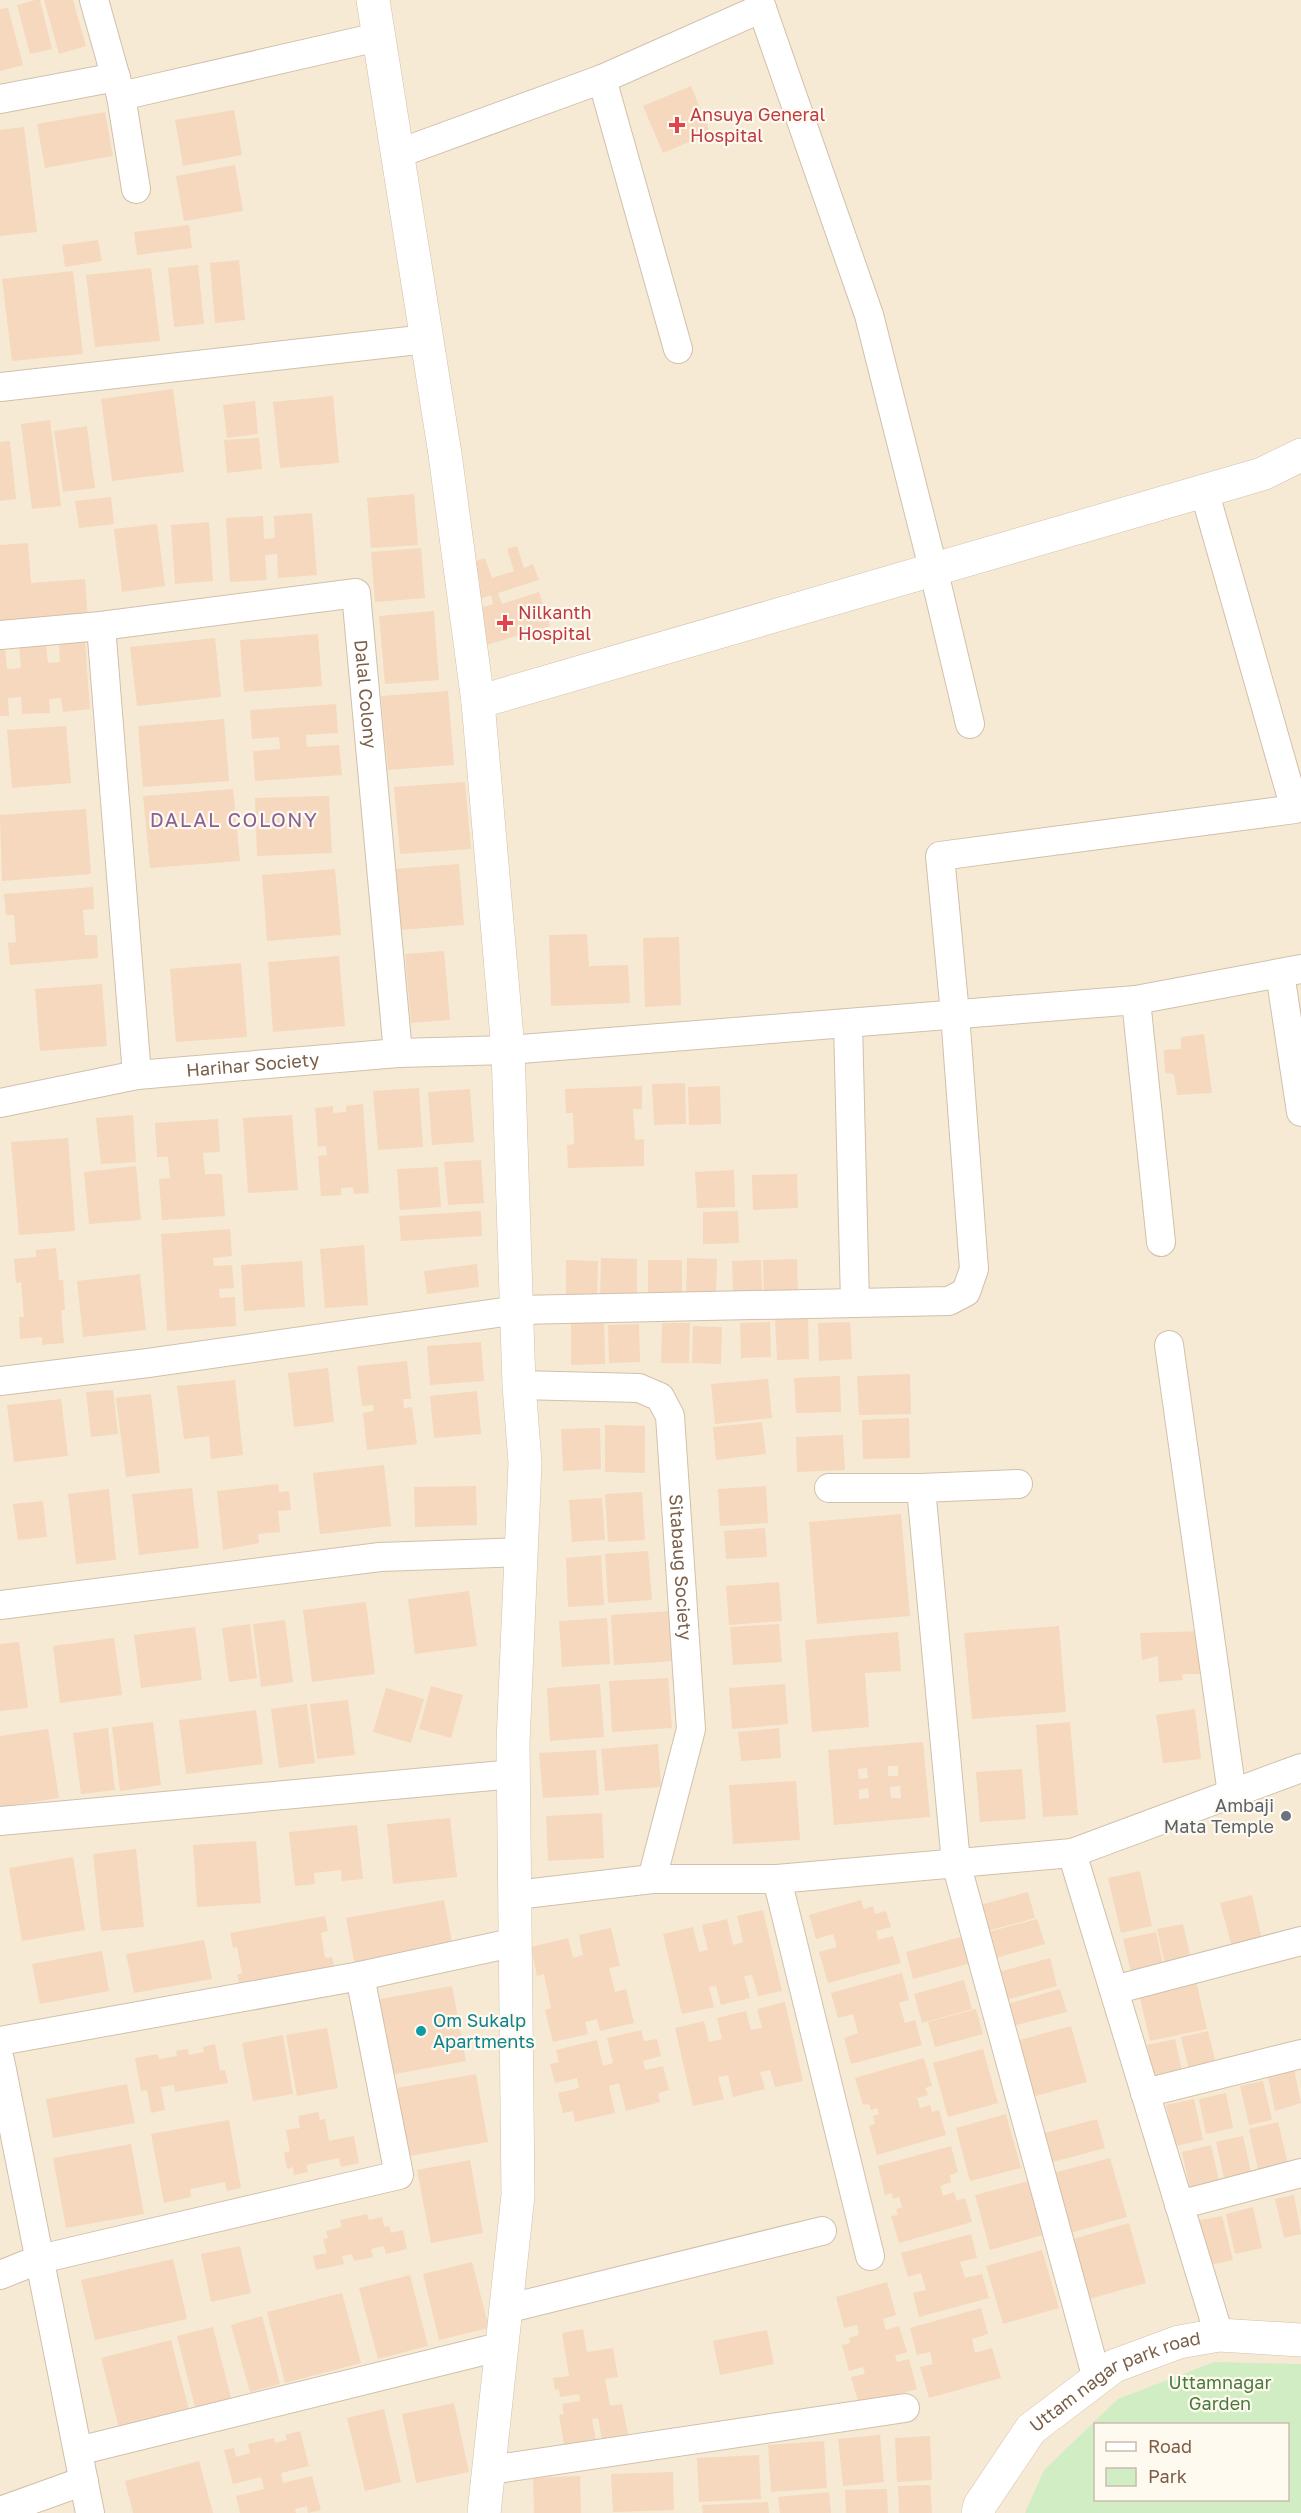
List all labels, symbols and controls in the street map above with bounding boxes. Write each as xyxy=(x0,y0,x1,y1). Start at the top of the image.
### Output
place label: Ansuya General Hospital xyxy=(690,103,825,146)
marker: Ansuya General Hospital xyxy=(668,116,686,134)
place label: Nilkanth Hospital xyxy=(518,601,592,644)
marker: Nilkanth Hospital xyxy=(496,614,514,632)
street label: Dalal Colony xyxy=(350,639,382,749)
district label: DALAL COLONY xyxy=(150,807,318,831)
street label: Harihar Society xyxy=(185,1048,320,1081)
street label: Sitabaug Society xyxy=(665,1493,697,1641)
place label: Ambaji Mata Temple xyxy=(1164,1794,1274,1837)
marker: Ambaji Mata Temple xyxy=(1279,1809,1293,1823)
place label: Om Sukalp Apartments xyxy=(433,2009,535,2052)
marker: Om Sukalp Apartments xyxy=(414,2024,428,2038)
street label: Uttam nagar park road xyxy=(1025,2326,1202,2436)
park label: Uttamnagar Garden xyxy=(1169,2371,1271,2414)
legend xyxy=(1094,2423,1289,2501)
text: Road xyxy=(1148,2435,1192,2457)
text: Park xyxy=(1148,2465,1187,2487)

